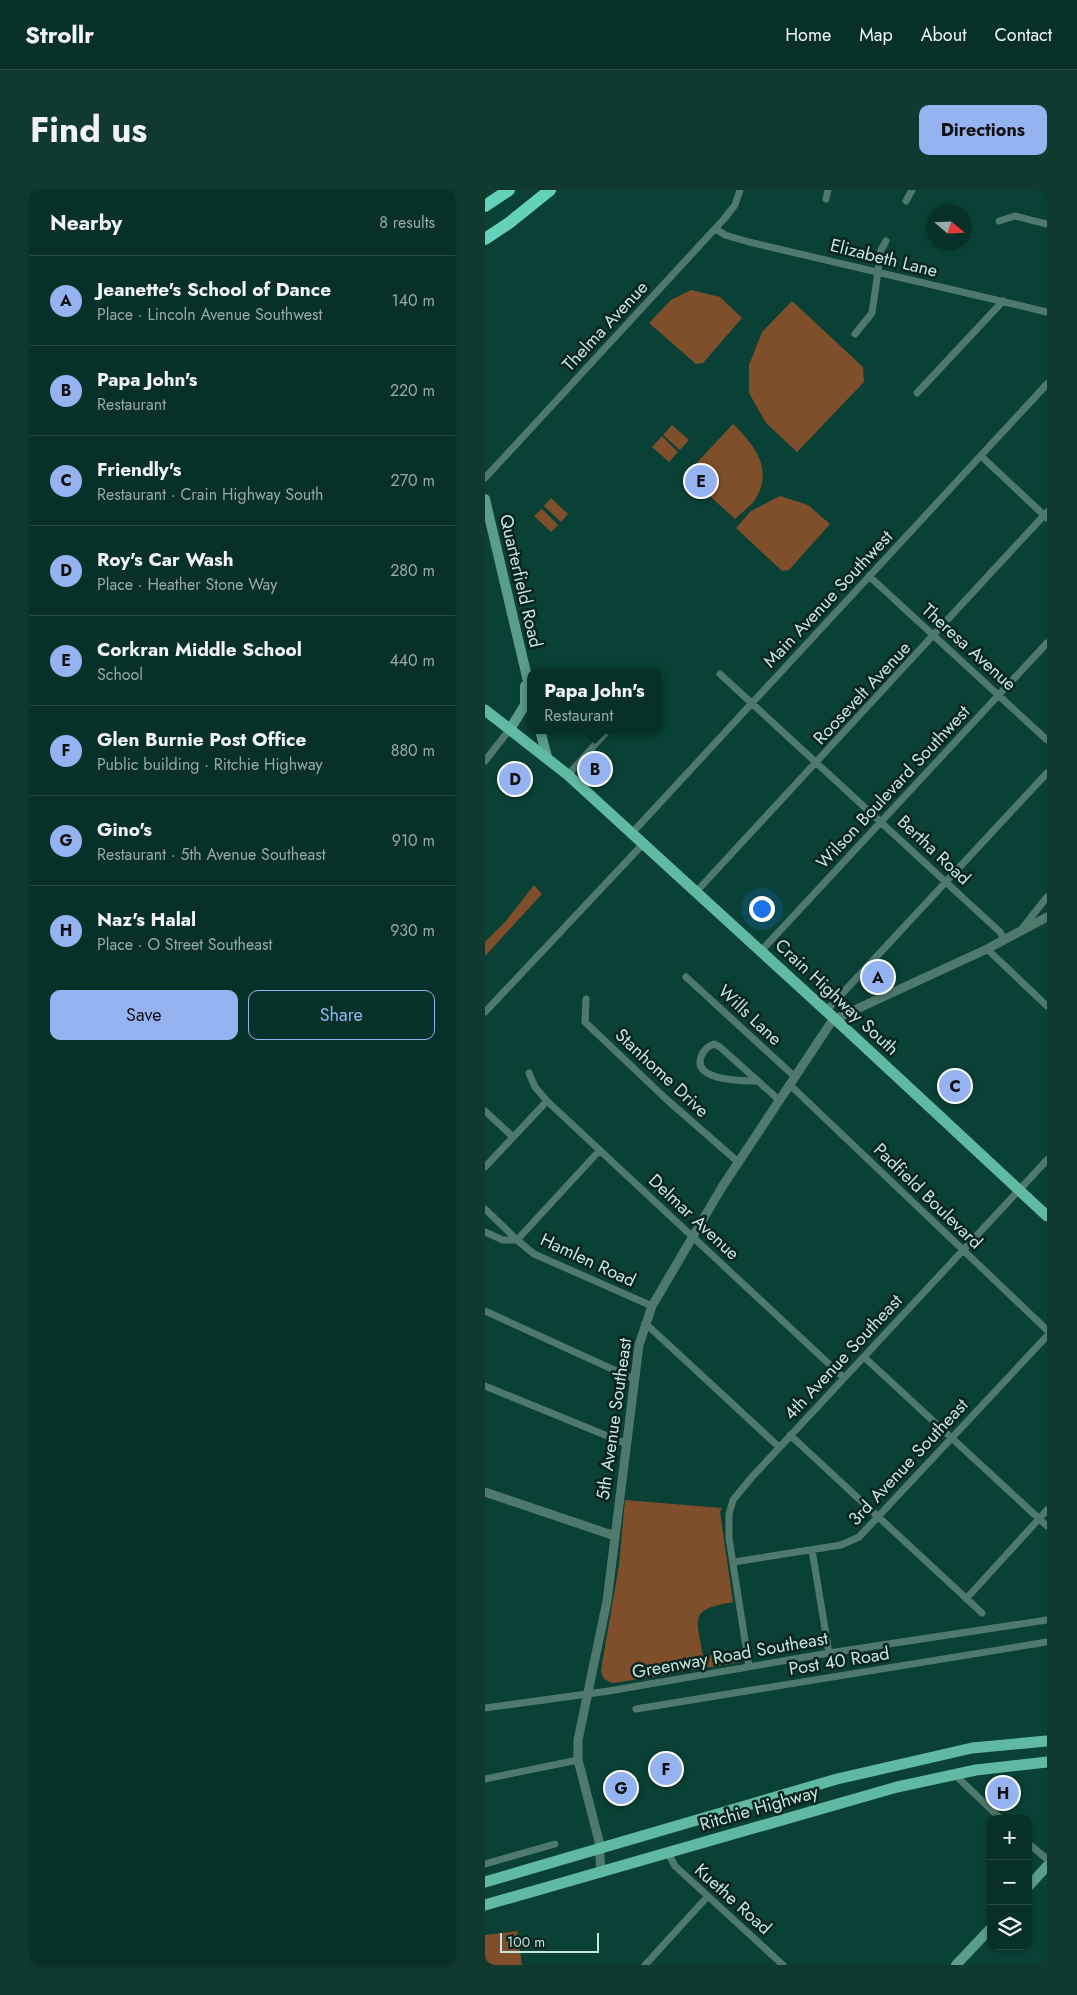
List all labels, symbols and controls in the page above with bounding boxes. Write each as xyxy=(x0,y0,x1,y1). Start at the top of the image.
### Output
text: Strollr xyxy=(25,17,94,52)
text: Home xyxy=(785,22,831,48)
text: Map xyxy=(859,22,893,48)
text: About xyxy=(921,22,966,48)
text: Contact xyxy=(994,22,1052,48)
text: Find us xyxy=(30,105,147,155)
button: Directions xyxy=(919,105,1047,155)
north arrow xyxy=(927,205,972,250)
text: Nearby xyxy=(50,208,122,238)
text: 8 results xyxy=(379,211,435,234)
street label: Elizabeth Lane xyxy=(828,232,940,284)
street label: Thelma Avenue xyxy=(556,275,654,377)
text: Jeanette's School of Dance xyxy=(97,276,331,303)
text: A xyxy=(60,289,72,312)
text: 140 m xyxy=(392,289,435,312)
text: Place · Lincoln Avenue Southwest xyxy=(97,303,322,326)
text: Papa John's xyxy=(97,366,197,393)
text: B xyxy=(61,379,71,402)
text: 220 m xyxy=(390,379,435,402)
text: Restaurant xyxy=(97,393,166,416)
text: Friendly's xyxy=(97,456,181,483)
pin: E xyxy=(685,462,717,500)
text: C xyxy=(60,469,72,492)
text: 270 m xyxy=(391,469,435,492)
text: Restaurant · Crain Highway South xyxy=(97,483,323,506)
street label: Quarterfield Road xyxy=(493,512,549,650)
street label: Main Avenue Southwest xyxy=(757,524,899,674)
text: Roy's Car Wash xyxy=(97,546,234,573)
text: D xyxy=(60,559,72,582)
text: 280 m xyxy=(390,559,435,582)
text: Place · Heather Stone Way xyxy=(97,573,277,596)
street label: Theresa Avenue xyxy=(916,597,1022,697)
text: Corkran Middle School xyxy=(97,636,302,663)
street label: Roosevelt Avenue xyxy=(807,636,917,750)
text: E xyxy=(61,649,71,672)
text: 440 m xyxy=(389,649,435,672)
text: School xyxy=(97,663,143,686)
popup xyxy=(527,669,662,734)
text: Papa John's xyxy=(544,677,645,704)
street label: Wilson Boulevard Southwest xyxy=(810,699,976,875)
text: Restaurant xyxy=(544,704,613,727)
text: Glen Burnie Post Office xyxy=(97,726,306,753)
text: F xyxy=(62,739,70,762)
text: 880 m xyxy=(391,739,435,762)
pin: B xyxy=(579,750,611,788)
text: Public building · Ritchie Highway xyxy=(97,753,323,776)
pin: D xyxy=(499,760,531,798)
street label: Bertha Road xyxy=(891,809,977,891)
text: Gino's xyxy=(97,816,152,843)
text: G xyxy=(59,829,73,852)
text: 910 m xyxy=(392,829,435,852)
text: Restaurant · 5th Avenue Southeast xyxy=(97,843,325,866)
your location xyxy=(749,896,775,922)
text: Naz's Halal xyxy=(97,906,196,933)
text: H xyxy=(60,919,72,942)
text: 930 m xyxy=(390,919,435,942)
text: Place · O Street Southeast xyxy=(97,933,272,956)
street label: Crain Highway South xyxy=(769,933,905,1061)
pin: A xyxy=(862,958,894,996)
street label: Wills Lane xyxy=(712,979,788,1051)
button: Save xyxy=(50,990,238,1040)
button: Share xyxy=(248,990,435,1040)
street label: Stanhome Drive xyxy=(609,1022,715,1124)
pin: C xyxy=(939,1067,971,1105)
street label: Padfield Boulevard xyxy=(868,1137,988,1255)
street label: Delmar Avenue xyxy=(643,1168,745,1266)
street label: Hamlen Road xyxy=(536,1227,640,1293)
street label: 4th Avenue Southeast xyxy=(778,1288,909,1426)
street label: 5th Avenue Southeast xyxy=(590,1336,638,1502)
street label: 3rd Avenue Southeast xyxy=(842,1392,974,1531)
street label: Greenway Road Southeast xyxy=(630,1625,831,1685)
street label: Post 40 Road xyxy=(787,1640,891,1682)
pin: F xyxy=(650,1750,682,1788)
pin: G xyxy=(605,1769,637,1807)
pin: H xyxy=(987,1774,1019,1812)
street label: Ritchie Highway xyxy=(697,1779,821,1837)
map controls xyxy=(987,1815,1032,1950)
button: + xyxy=(987,1815,1032,1860)
street label: Kuethe Road xyxy=(689,1857,777,1941)
button: − xyxy=(987,1860,1032,1905)
button: layers xyxy=(987,1905,1032,1950)
scale bar xyxy=(500,1930,599,1953)
text: 100 m xyxy=(507,1932,545,1952)

